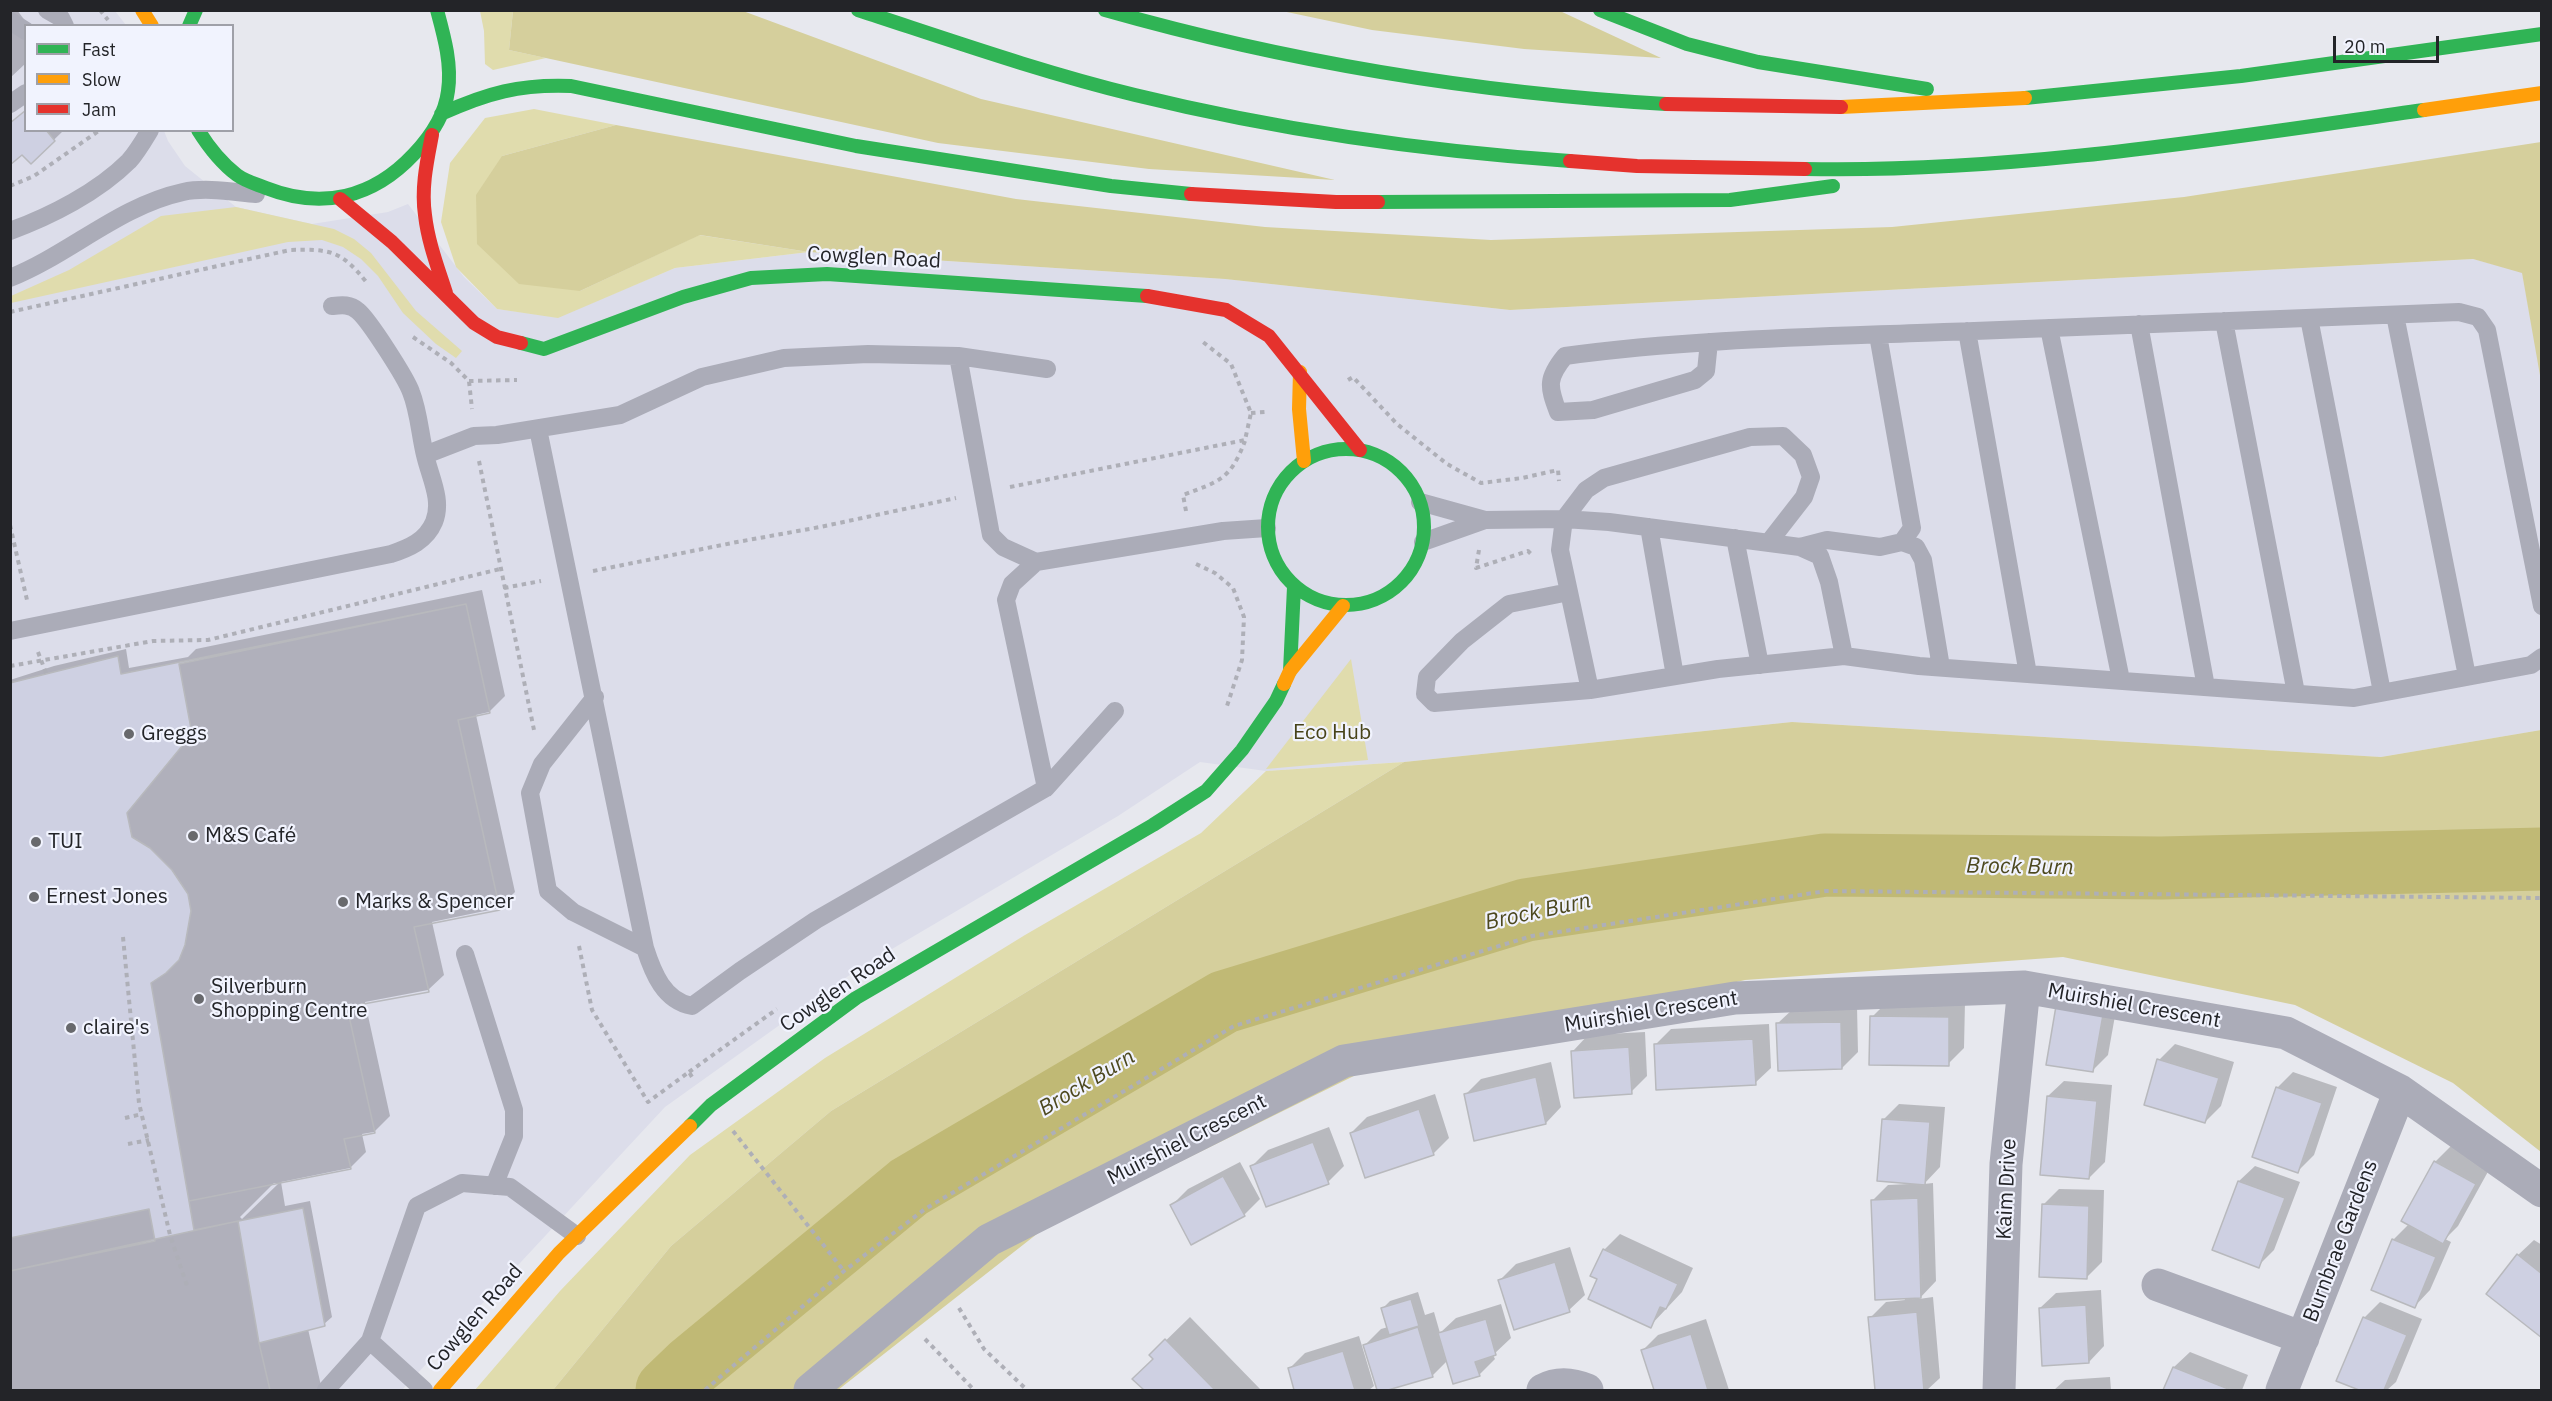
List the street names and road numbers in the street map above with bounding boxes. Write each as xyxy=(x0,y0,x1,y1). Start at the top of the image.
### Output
street label: Cowglen Road xyxy=(806,242,942,274)
street label: Cowglen Road xyxy=(775,942,901,1038)
street label: Muirshiel Crescent xyxy=(2046,978,2222,1034)
street label: Muirshiel Crescent xyxy=(1563,986,1739,1038)
street label: Muirshiel Crescent xyxy=(1103,1089,1271,1191)
street label: Kaim Drive xyxy=(1992,1138,2022,1240)
street label: Burnbrae Gardens xyxy=(2298,1156,2384,1326)
street label: Cowglen Road xyxy=(422,1259,528,1377)

